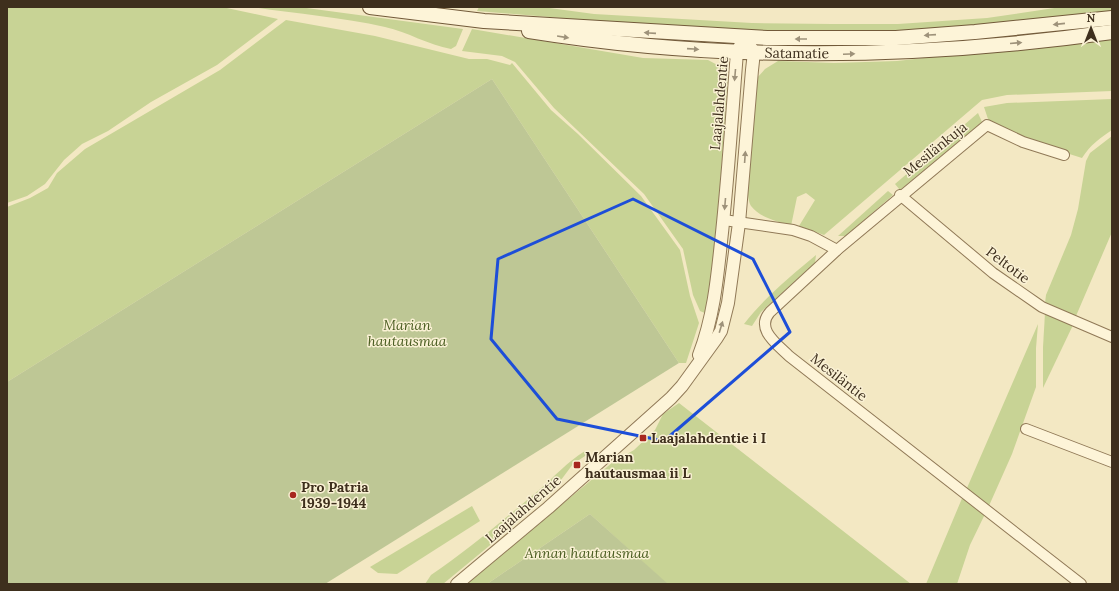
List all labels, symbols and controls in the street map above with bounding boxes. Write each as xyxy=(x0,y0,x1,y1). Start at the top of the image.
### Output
north arrow xyxy=(1071,8,1111,48)
text: N xyxy=(1087,11,1096,25)
one-way arrow xyxy=(1053,21,1065,27)
one-way arrow xyxy=(644,29,656,36)
one-way arrow xyxy=(924,32,936,39)
one-way arrow xyxy=(557,34,569,40)
one-way arrow xyxy=(795,35,807,42)
one-way arrow xyxy=(1010,39,1022,46)
street label: Satamatie xyxy=(764,44,829,62)
one-way arrow xyxy=(687,46,699,53)
one-way arrow xyxy=(843,51,856,57)
street label: Laajalahdentie xyxy=(706,55,732,151)
one-way arrow xyxy=(732,69,739,81)
street label: Mesilänkuja xyxy=(899,118,971,180)
one-way arrow xyxy=(741,151,748,163)
one-way arrow xyxy=(722,198,728,210)
street label: Peltotie xyxy=(982,243,1034,288)
park label: Marian hautausmaa xyxy=(368,316,447,350)
one-way arrow xyxy=(718,320,724,332)
street label: Mesiläntie xyxy=(807,349,871,405)
place label: Laajalahdentie i I xyxy=(651,429,766,447)
marker: Laajalahdentie i I xyxy=(638,433,648,443)
place label: Marian hautausmaa ii L xyxy=(585,448,691,482)
marker: Marian hautausmaa ii L xyxy=(572,460,582,470)
street label: Laajalahdentie xyxy=(481,471,565,547)
place label: Pro Patria 1939-1944 xyxy=(301,478,369,512)
marker: Pro Patria 1939-1944 xyxy=(288,490,298,500)
park label: Annan hautausmaa xyxy=(524,544,650,562)

